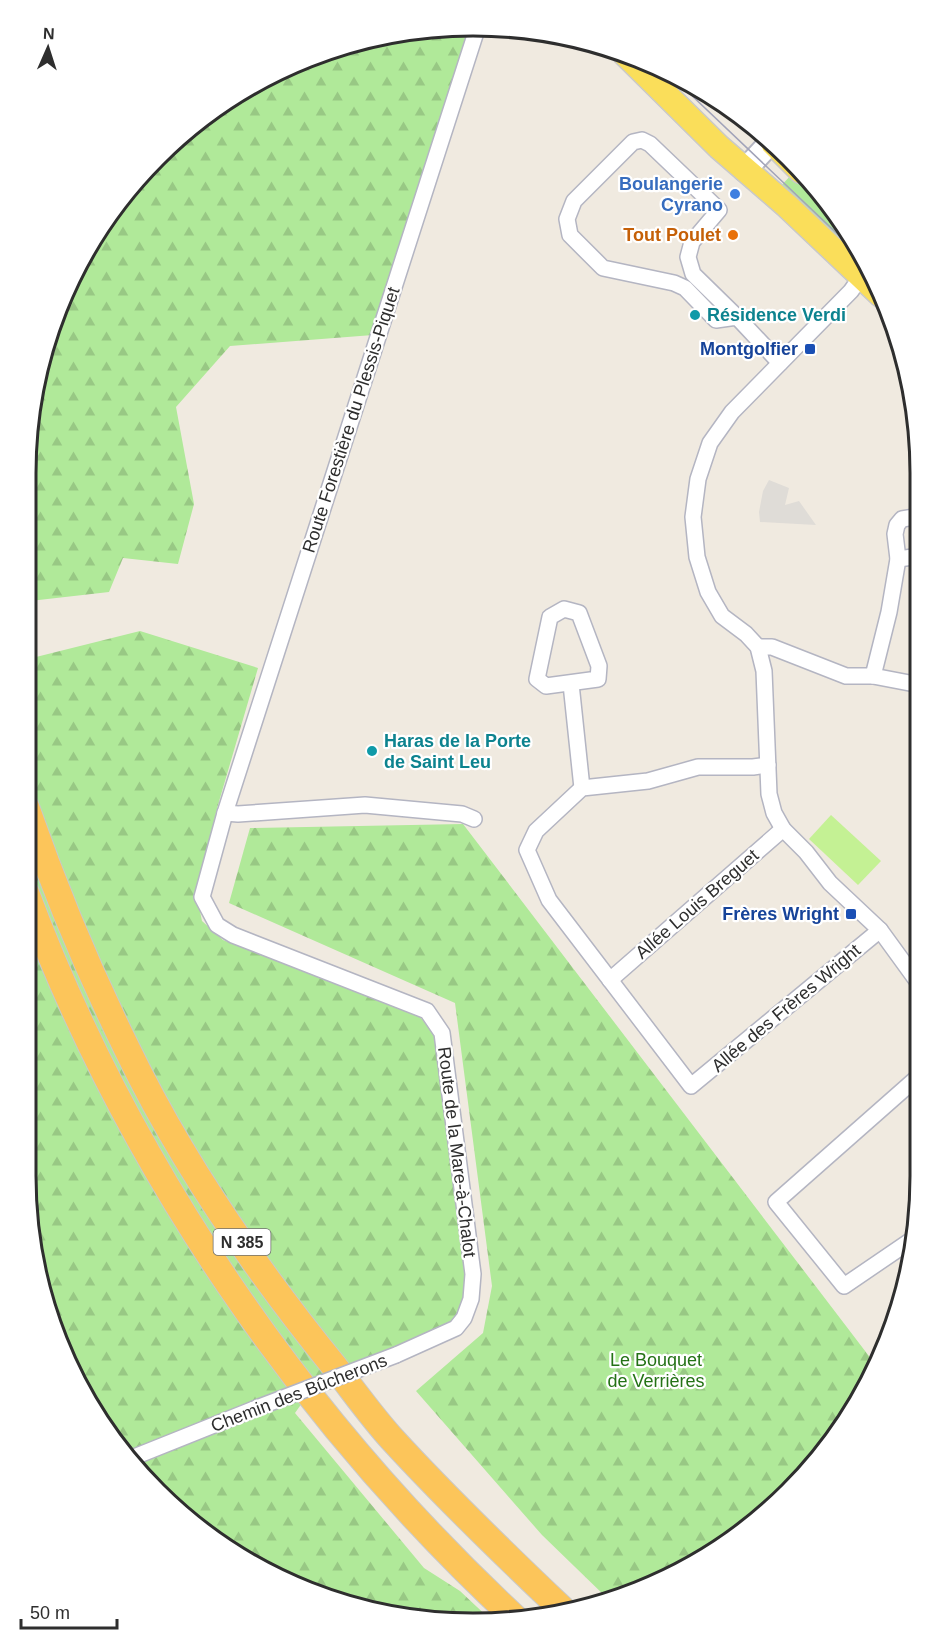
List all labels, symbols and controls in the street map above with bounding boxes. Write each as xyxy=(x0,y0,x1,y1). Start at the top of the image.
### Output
north arrow xyxy=(18,18,78,78)
text: N xyxy=(43,25,55,42)
place label: Boulangerie Cyrano xyxy=(619,174,723,215)
marker: Boulangerie Cyrano xyxy=(728,187,742,201)
place label: Tout Poulet xyxy=(623,225,721,245)
marker: Tout Poulet xyxy=(726,228,740,242)
street label: Route Forestière du Plessis-Piquet xyxy=(299,285,403,555)
place label: Résidence Verdi xyxy=(707,305,846,325)
marker: Résidence Verdi xyxy=(688,308,702,322)
place label: Montgolfier xyxy=(700,339,798,359)
marker: Montgolfier xyxy=(803,342,817,356)
place label: Haras de la Porte de Saint Leu xyxy=(384,731,531,772)
marker: Haras de la Porte de Saint Leu xyxy=(365,744,379,758)
street label: Allée Louis Breguet xyxy=(632,845,762,963)
place label: Frères Wright xyxy=(722,904,839,924)
marker: Frères Wright xyxy=(844,907,858,921)
street label: Allée des Frères Wright xyxy=(708,940,864,1076)
street label: Route de la Mare-à-Chalot xyxy=(434,1046,480,1258)
road number: N 385 xyxy=(214,1229,270,1255)
street label: Chemin des Bûcherons xyxy=(208,1350,390,1436)
park label: Le Bouquet de Verrières xyxy=(607,1350,705,1391)
scale bar xyxy=(21,1592,117,1630)
text: 50 m xyxy=(30,1603,70,1623)

